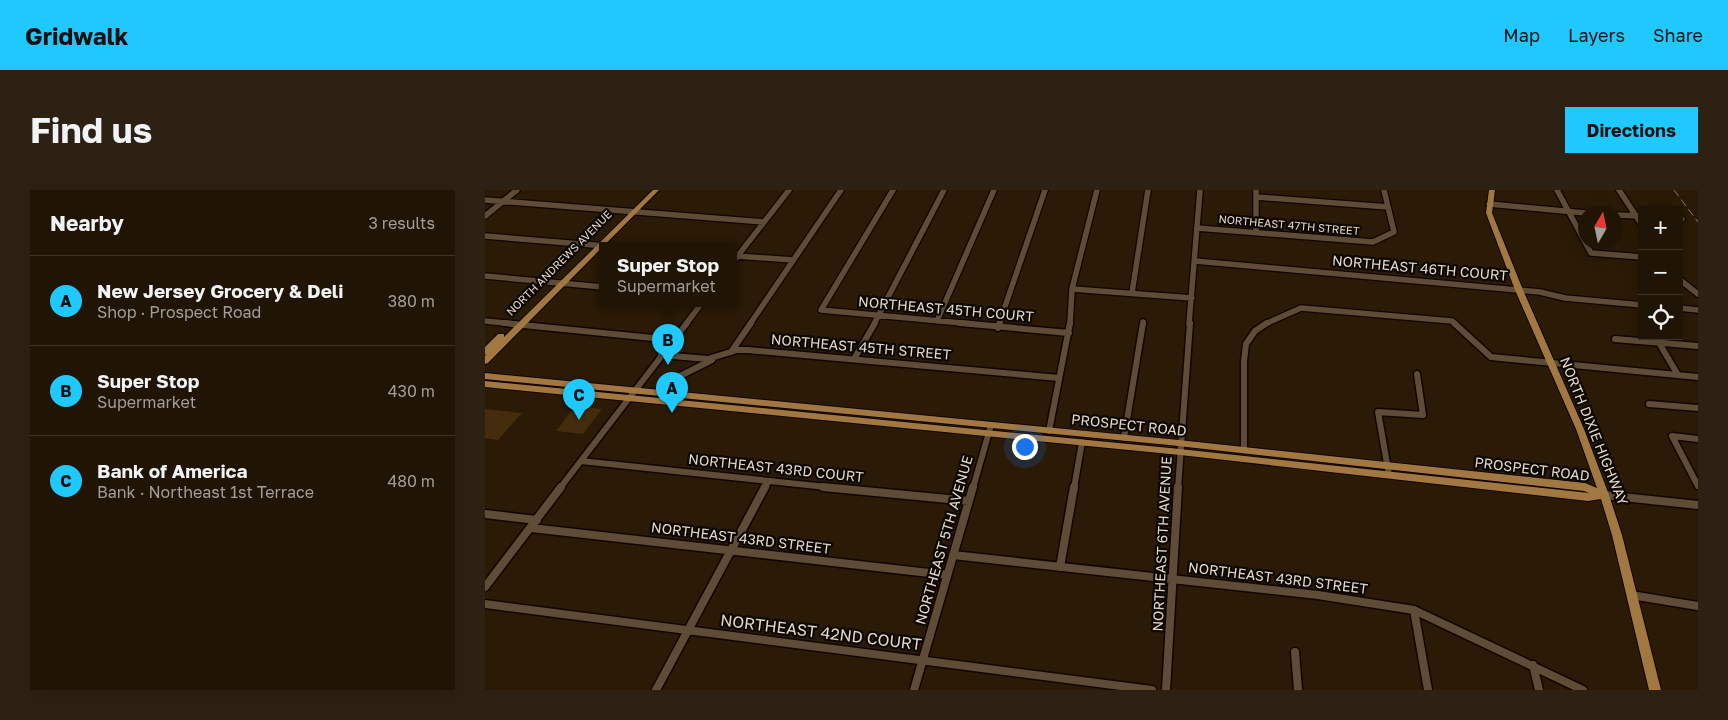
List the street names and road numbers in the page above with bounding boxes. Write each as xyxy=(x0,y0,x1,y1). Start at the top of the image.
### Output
street label: NORTH ANDREWS AVENUE xyxy=(503,207,614,318)
street label: NORTHEAST 47TH STREET xyxy=(1218,212,1360,237)
street label: NORTHEAST 46TH COURT xyxy=(1331,251,1509,284)
street label: NORTHEAST 45TH COURT xyxy=(858,292,1035,325)
street label: NORTHEAST 45TH STREET xyxy=(770,330,952,363)
street label: NORTH DIXIE HIGHWAY xyxy=(1557,354,1632,507)
street label: PROSPECT ROAD xyxy=(1071,410,1188,439)
street label: NORTHEAST 43RD COURT xyxy=(688,450,865,485)
street label: NORTHEAST 5TH AVENUE xyxy=(911,453,976,626)
street label: PROSPECT ROAD xyxy=(1474,453,1591,484)
street label: NORTHEAST 6TH AVENUE xyxy=(1148,456,1175,632)
street label: NORTHEAST 43RD STREET xyxy=(650,518,832,557)
street label: NORTHEAST 43RD STREET xyxy=(1187,558,1369,597)
street label: NORTHEAST 42ND COURT xyxy=(719,610,923,654)

